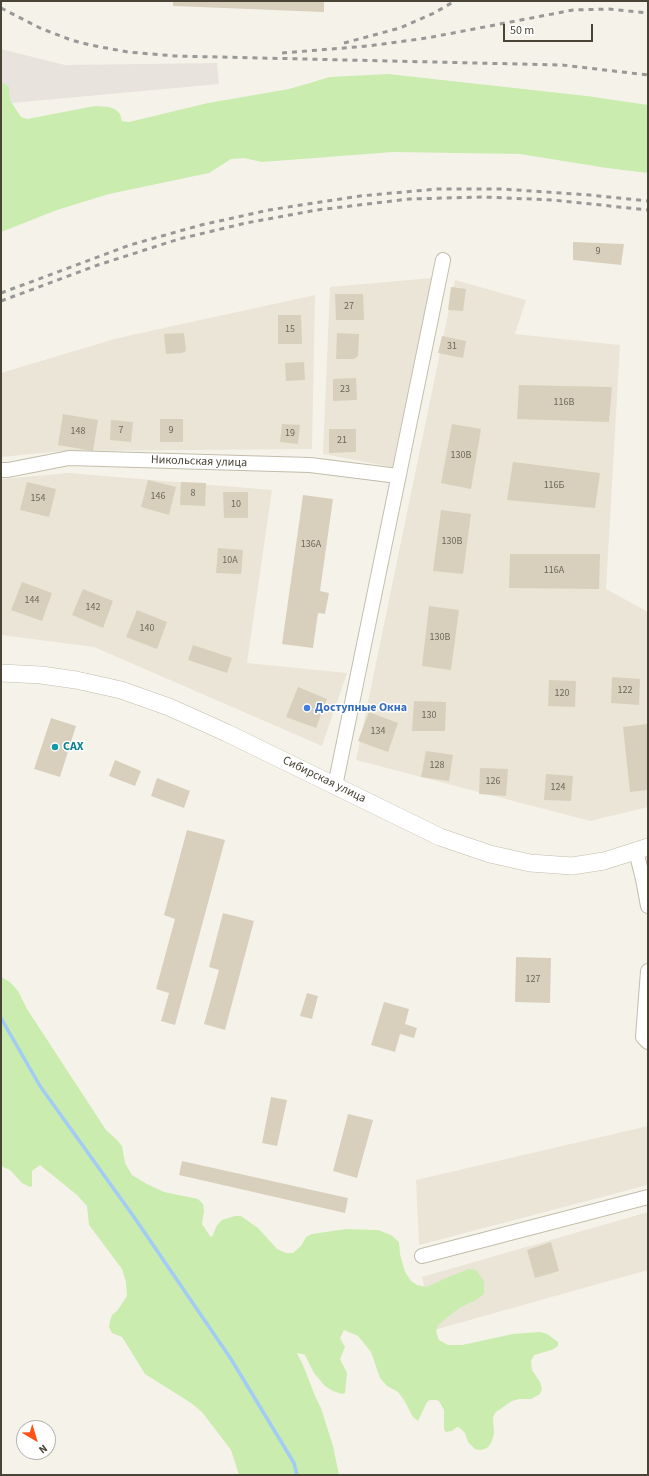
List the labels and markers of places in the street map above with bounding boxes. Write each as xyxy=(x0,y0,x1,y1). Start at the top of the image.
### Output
place label: Доступные Окна xyxy=(315,701,407,715)
marker: Доступные Окна xyxy=(302,703,312,713)
place label: САХ xyxy=(63,740,84,754)
marker: САХ xyxy=(50,742,60,752)

